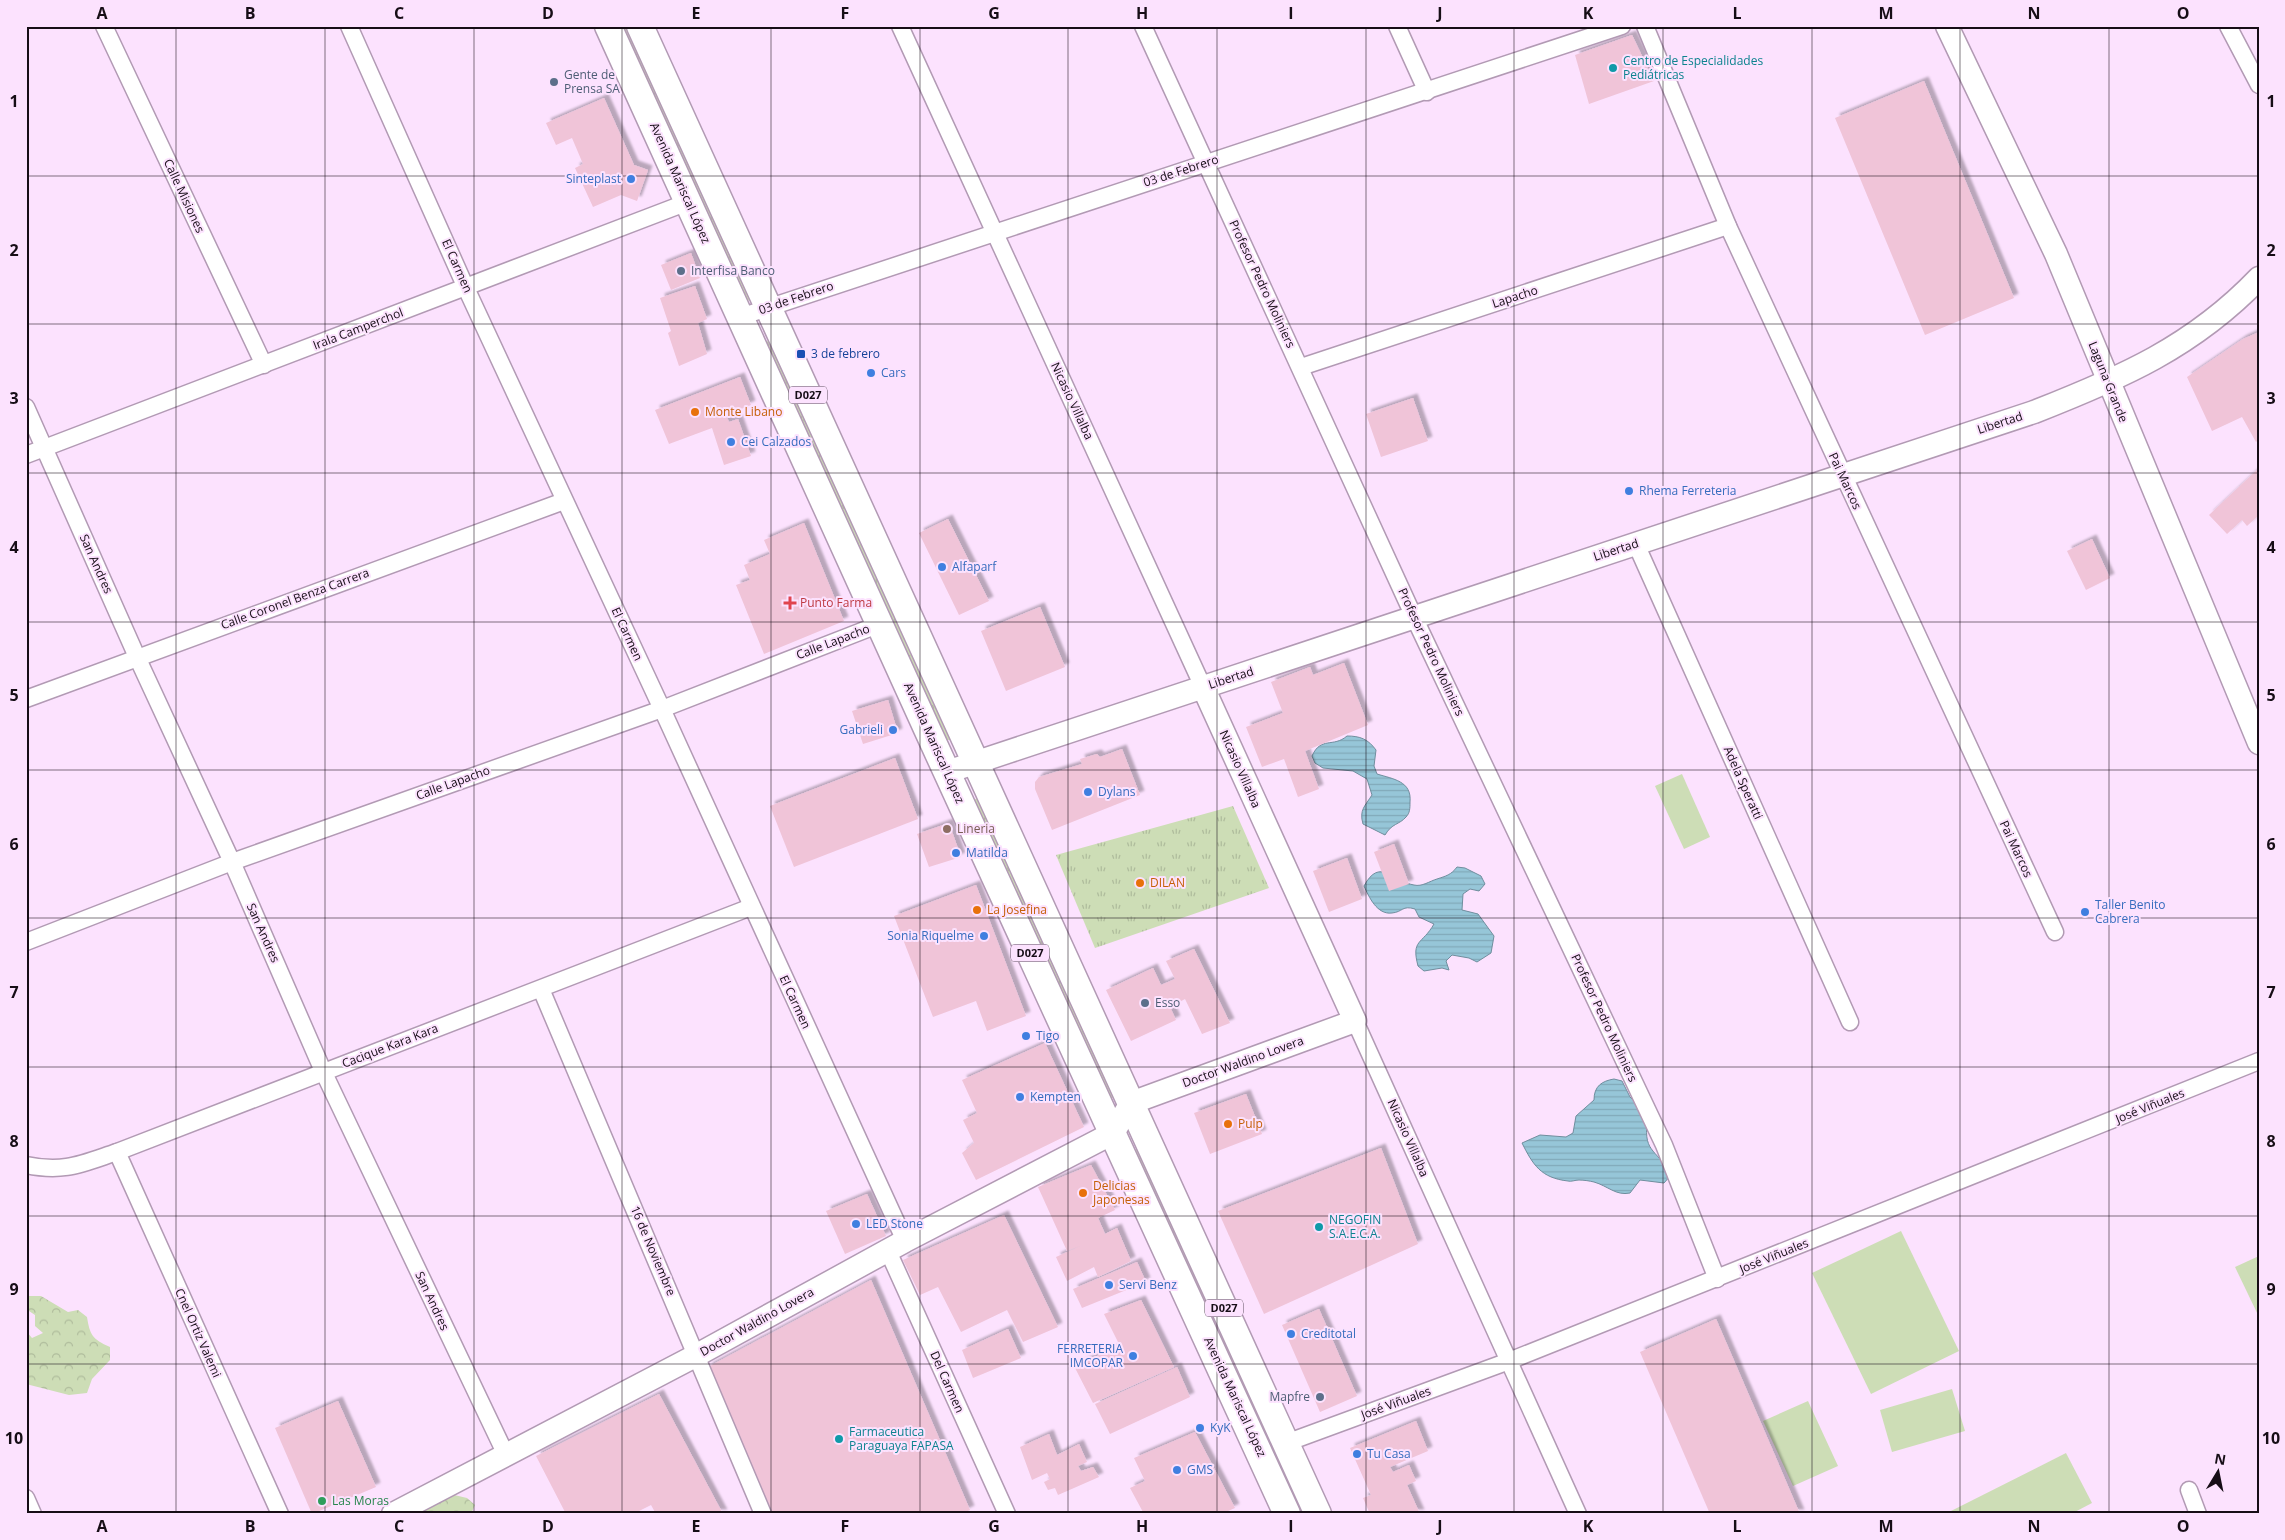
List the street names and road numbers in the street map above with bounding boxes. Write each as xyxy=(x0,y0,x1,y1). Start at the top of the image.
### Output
street label: Avenida Mariscal López xyxy=(646,120,715,246)
street label: 03 de Febrero xyxy=(1141,150,1221,191)
street label: Calle Misiones xyxy=(160,156,209,236)
street label: Profesor Pedro Moliniers xyxy=(1225,217,1300,351)
street label: El Carmen xyxy=(438,236,477,295)
street label: 03 de Febrero xyxy=(756,277,836,318)
street label: Lapacho xyxy=(1490,281,1540,312)
street label: Irala Camperchol xyxy=(310,303,405,354)
street label: Laguna Grande xyxy=(2085,339,2132,425)
street label: Nicasio Villalba xyxy=(1047,359,1098,442)
road number: D027 xyxy=(789,386,827,404)
street label: Libertad xyxy=(1975,407,2025,438)
street label: Pai Marcos xyxy=(1825,450,1866,512)
street label: San Andres xyxy=(76,531,117,596)
street label: Libertad xyxy=(1591,534,1641,565)
street label: Calle Coronel Benza Carrera xyxy=(218,564,371,633)
street label: Profesor Pedro Moliniers xyxy=(1394,585,1469,719)
street label: El Carmen xyxy=(608,604,647,663)
street label: Calle Lapacho xyxy=(794,620,872,663)
street label: Libertad xyxy=(1206,662,1256,693)
street label: Avenida Mariscal López xyxy=(900,680,969,806)
street label: Nicasio Villalba xyxy=(1216,727,1265,810)
street label: Adela Speratti xyxy=(1720,744,1767,822)
street label: Calle Lapacho xyxy=(414,761,492,804)
street label: Pai Marcos xyxy=(1996,818,2037,880)
street label: San Andres xyxy=(243,900,284,965)
road number: D027 xyxy=(1011,944,1049,961)
street label: Profesor Pedro Moliniers xyxy=(1567,951,1642,1085)
street label: El Carmen xyxy=(776,972,815,1031)
street label: Cacique Kara Kara xyxy=(339,1019,440,1072)
street label: Doctor Waldino Lovera xyxy=(1180,1032,1306,1091)
street label: José Viñuales xyxy=(2112,1084,2187,1127)
street label: Nicasio Villalba xyxy=(1384,1096,1433,1179)
street label: 16 de Noviembre xyxy=(627,1203,680,1299)
street label: José Viñuales xyxy=(1736,1234,1811,1277)
street label: San Andres xyxy=(411,1268,454,1333)
street label: Doctor Waldino Lovera xyxy=(697,1283,817,1360)
street label: Cnel Ortiz Valemi xyxy=(171,1286,226,1380)
road number: D027 xyxy=(1205,1300,1243,1316)
street label: Avenida Mariscal López xyxy=(1200,1334,1271,1460)
street label: Del Carmen xyxy=(926,1348,969,1415)
street label: José Viñuales xyxy=(1358,1382,1433,1423)

